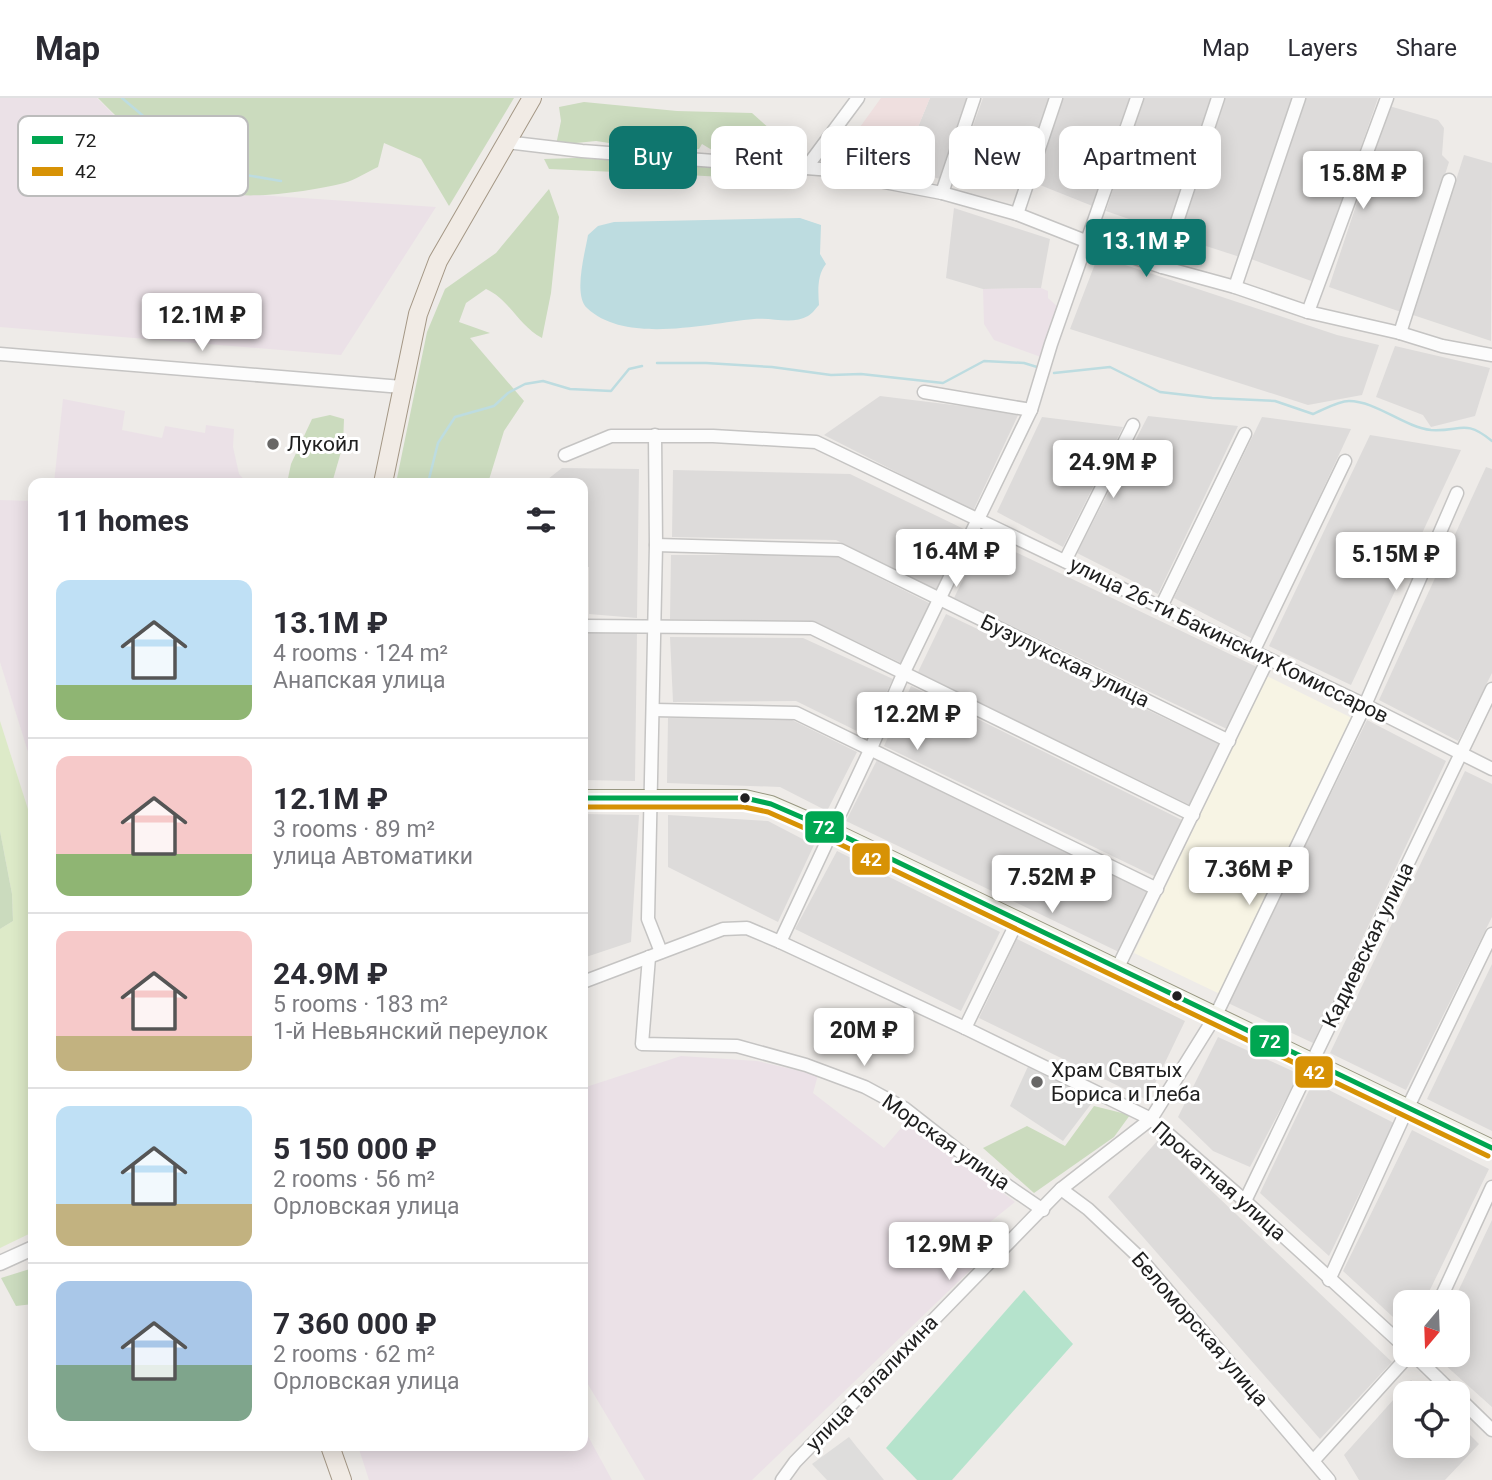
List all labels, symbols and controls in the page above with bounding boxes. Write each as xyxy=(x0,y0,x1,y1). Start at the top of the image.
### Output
text: Map xyxy=(35,29,100,68)
text: Map xyxy=(1202,34,1250,62)
text: Layers xyxy=(1288,34,1358,62)
text: Share xyxy=(1396,34,1457,62)
legend xyxy=(18,116,248,196)
chip: Buy xyxy=(609,126,697,189)
chip: Rent xyxy=(711,126,807,189)
chip: Filters xyxy=(821,126,935,189)
chip: New xyxy=(949,126,1045,189)
chip: Apartment xyxy=(1059,126,1221,189)
text: 72 xyxy=(75,129,96,152)
pin: 15.8M ₽ xyxy=(1298,152,1428,211)
text: 42 xyxy=(75,160,96,183)
text: 15.8M ₽ xyxy=(1319,160,1407,187)
pin: 13.1M ₽ xyxy=(1081,220,1211,279)
text: 13.1M ₽ xyxy=(1102,228,1190,255)
pin: 12.1M ₽ xyxy=(137,294,267,353)
text: 12.1M ₽ xyxy=(158,302,246,329)
place label: Лукойл xyxy=(287,432,359,456)
marker: Лукойл xyxy=(265,436,281,452)
pin: 24.9M ₽ xyxy=(1048,440,1178,500)
text: 24.9M ₽ xyxy=(1069,449,1157,476)
icon: filters xyxy=(522,501,560,539)
text: 11 homes xyxy=(56,503,189,538)
pin: 16.4M ₽ xyxy=(891,530,1021,589)
pin: 5.15M ₽ xyxy=(1331,532,1461,592)
text: 16.4M ₽ xyxy=(912,538,1000,565)
text: 5.15M ₽ xyxy=(1352,541,1440,568)
street label: улица 26-ти Бакинских Комиссаров xyxy=(1066,552,1392,728)
text: 13.1M ₽ xyxy=(273,605,388,640)
icon: home xyxy=(112,608,196,692)
street label: Бузулукская улица xyxy=(977,610,1153,712)
text: 4 rooms · 124 m² xyxy=(273,640,448,667)
text: Анапская улица xyxy=(273,667,446,694)
pin: 12.2M ₽ xyxy=(852,692,982,752)
text: 12.2M ₽ xyxy=(873,701,961,728)
text: 12.1M ₽ xyxy=(273,781,388,816)
icon: home xyxy=(112,784,196,868)
unlabelled marker xyxy=(738,791,752,805)
line badge: 72 xyxy=(804,810,845,844)
text: 3 rooms · 89 m² xyxy=(273,816,435,843)
text: 72 xyxy=(813,816,835,839)
line badge: 42 xyxy=(851,842,891,876)
text: улица Автоматики xyxy=(273,843,473,870)
text: 42 xyxy=(860,848,882,871)
pin: 7.36M ₽ xyxy=(1184,848,1314,907)
pin: 7.52M ₽ xyxy=(987,856,1117,915)
text: 7.36M ₽ xyxy=(1205,856,1293,883)
street label: Кадиевская улица xyxy=(1318,858,1418,1032)
text: 7.52M ₽ xyxy=(1008,864,1096,891)
text: 24.9M ₽ xyxy=(273,956,388,991)
icon: home xyxy=(112,959,196,1043)
unlabelled marker xyxy=(1170,989,1184,1003)
text: 5 rooms · 183 m² xyxy=(273,991,448,1018)
pin: 20M ₽ xyxy=(815,1009,913,1068)
text: 20M ₽ xyxy=(830,1017,898,1044)
text: 1-й Невьянский переулок xyxy=(273,1018,548,1045)
line badge: 72 xyxy=(1249,1024,1290,1058)
text: 72 xyxy=(1259,1030,1281,1053)
line badge: 42 xyxy=(1294,1055,1334,1089)
place label: Храм Святых Бориса и Глеба xyxy=(1051,1058,1201,1106)
text: 42 xyxy=(1303,1061,1325,1084)
marker: Храм Святых Бориса и Глеба xyxy=(1029,1074,1045,1090)
street label: Морская улица xyxy=(878,1089,1014,1195)
street label: Прокатная улица xyxy=(1147,1116,1291,1246)
text: 5 150 000 ₽ xyxy=(273,1131,437,1166)
icon: home xyxy=(112,1134,196,1218)
text: 2 rooms · 56 m² xyxy=(273,1166,435,1193)
text: Орловская улица xyxy=(273,1193,460,1220)
pin: 12.9M ₽ xyxy=(884,1222,1014,1282)
text: 12.9M ₽ xyxy=(905,1231,993,1258)
street label: Беломорская улица xyxy=(1127,1247,1273,1411)
north arrow xyxy=(1393,1290,1470,1367)
map controls xyxy=(1393,1290,1470,1458)
text: 7 360 000 ₽ xyxy=(273,1306,437,1341)
icon: home xyxy=(112,1309,196,1393)
street label: улица Талалихина xyxy=(801,1310,943,1456)
text: 2 rooms · 62 m² xyxy=(273,1341,435,1368)
text: Орловская улица xyxy=(273,1368,460,1395)
button: locate xyxy=(1393,1381,1470,1458)

